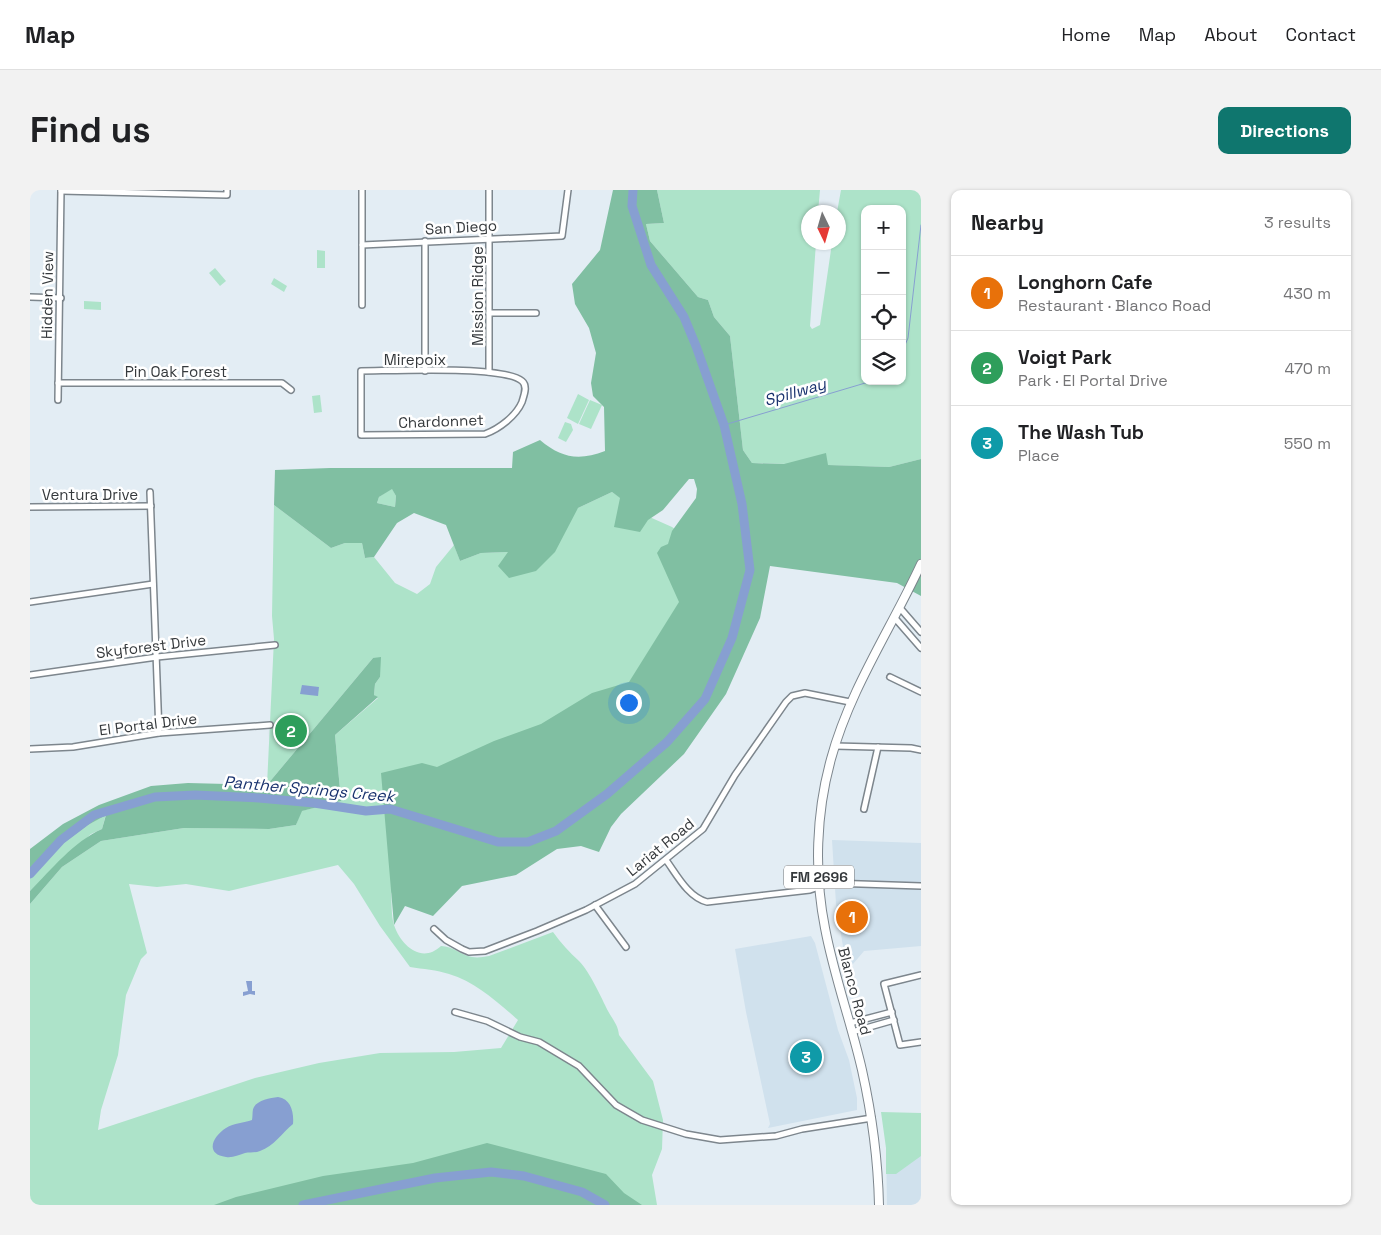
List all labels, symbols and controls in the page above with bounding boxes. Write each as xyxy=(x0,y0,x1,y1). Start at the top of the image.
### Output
text: Map xyxy=(25,19,75,50)
text: Home xyxy=(1062,23,1111,46)
text: Map xyxy=(1139,23,1176,46)
text: About xyxy=(1204,23,1258,46)
text: Contact xyxy=(1286,23,1356,46)
button: Directions xyxy=(1218,107,1351,154)
text: Find us xyxy=(30,108,151,152)
north arrow xyxy=(801,205,846,250)
map controls xyxy=(861,205,906,385)
button: + xyxy=(861,205,906,250)
text: Nearby xyxy=(971,209,1044,236)
text: 3 results xyxy=(1264,212,1331,233)
street label: San Diego xyxy=(424,216,498,238)
street label: Mission Ridge xyxy=(468,246,487,346)
button: − xyxy=(861,250,906,295)
street label: Hidden View xyxy=(37,251,57,339)
text: Longhorn Cafe xyxy=(1018,270,1153,295)
text: 1 xyxy=(983,283,991,304)
text: 430 m xyxy=(1283,283,1331,304)
button: locate xyxy=(861,295,906,340)
text: Restaurant · Blanco Road xyxy=(1018,295,1211,316)
button: layers xyxy=(861,340,906,385)
text: Voigt Park xyxy=(1018,345,1112,370)
street label: Mirepoix xyxy=(384,350,446,369)
text: 2 xyxy=(982,358,992,379)
text: 470 m xyxy=(1284,358,1331,379)
street label: Pin Oak Forest xyxy=(125,362,227,381)
text: Park · El Portal Drive xyxy=(1018,370,1168,391)
water label: Spillway xyxy=(762,373,829,411)
street label: Chardonnet xyxy=(398,410,484,432)
text: The Wash Tub xyxy=(1018,420,1144,445)
text: 3 xyxy=(982,433,992,454)
text: 550 m xyxy=(1284,433,1331,454)
text: Place xyxy=(1018,445,1060,466)
street label: Ventura Drive xyxy=(42,485,138,504)
street label: Skyforest Drive xyxy=(95,630,207,662)
your location xyxy=(616,690,642,716)
street label: El Portal Drive xyxy=(98,709,198,739)
pin: 2 xyxy=(275,712,307,750)
water label: Panther Springs Creek xyxy=(223,771,398,807)
street label: Lariat Road xyxy=(622,814,698,880)
road number: FM 2696 xyxy=(784,866,854,889)
pin: 1 xyxy=(836,898,868,936)
street label: Blanco Road xyxy=(834,945,876,1037)
pin: 3 xyxy=(790,1038,822,1076)

